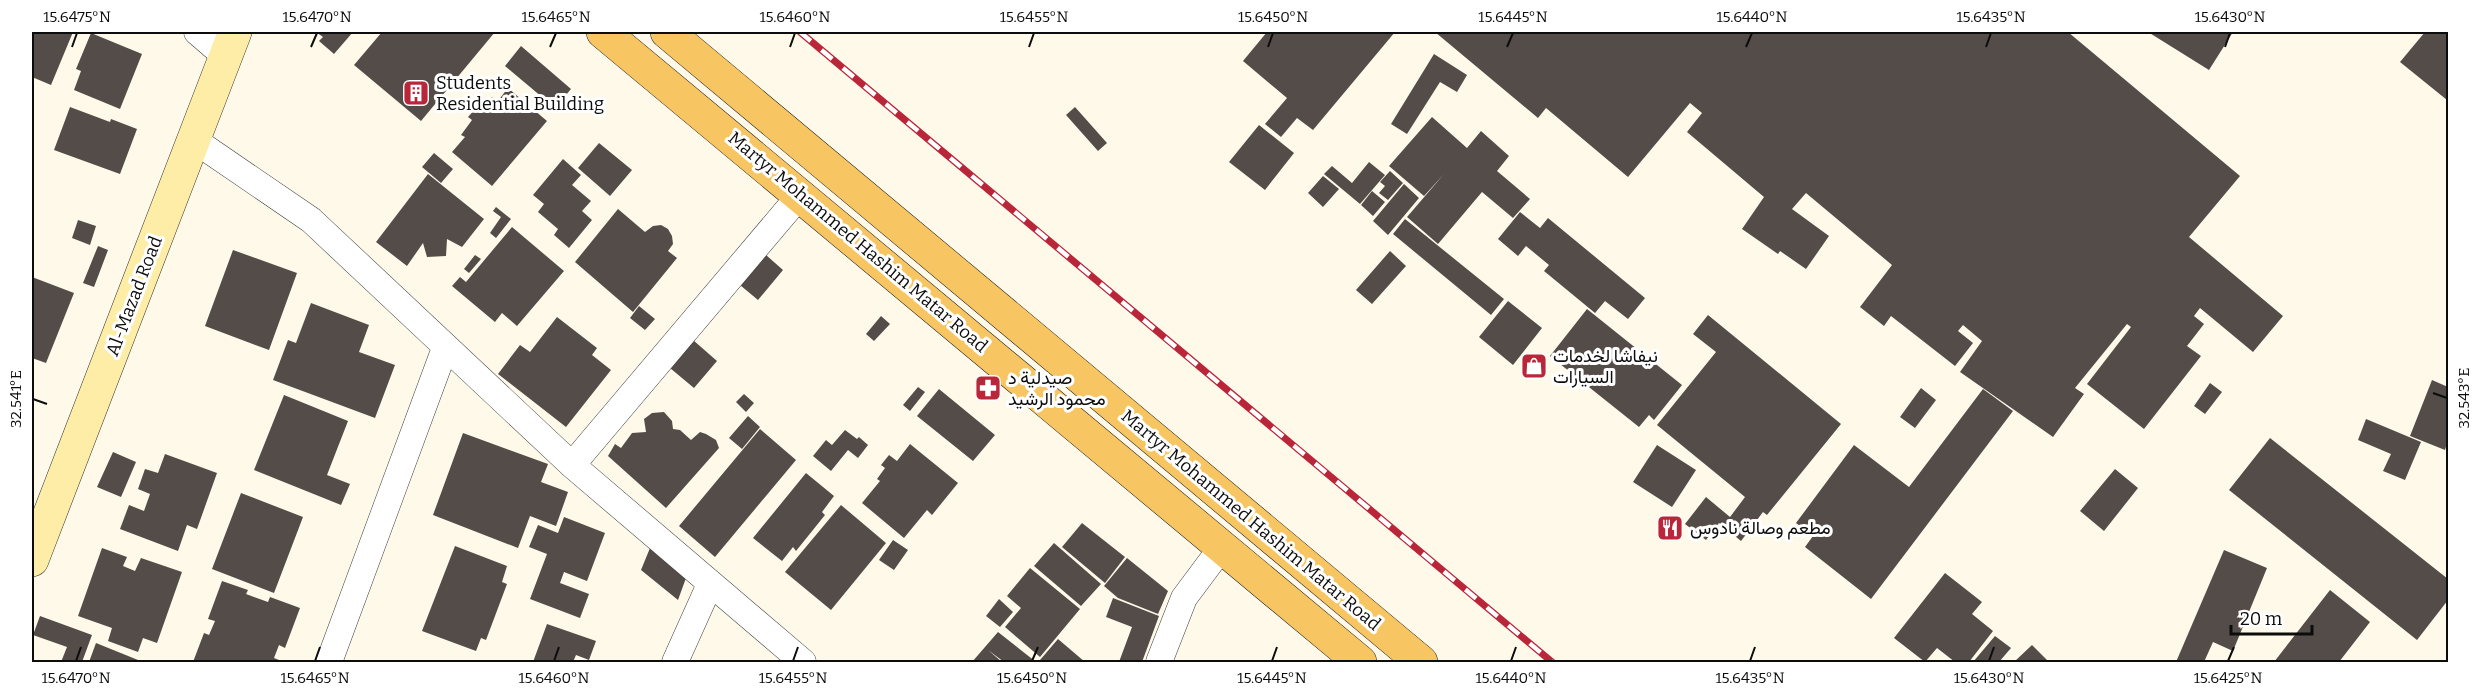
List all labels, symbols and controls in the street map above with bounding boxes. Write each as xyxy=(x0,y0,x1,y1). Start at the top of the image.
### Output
text: 15.6475°N xyxy=(43,8,111,26)
text: 15.6470°N xyxy=(282,8,352,26)
text: 15.6465°N xyxy=(521,8,591,26)
text: 15.6460°N xyxy=(760,8,831,26)
text: 15.6455°N xyxy=(1000,8,1068,26)
text: 15.6450°N xyxy=(1238,8,1308,26)
text: 15.6445°N xyxy=(1478,8,1548,26)
text: 15.6440°N xyxy=(1717,8,1788,26)
text: 15.6435°N xyxy=(1956,8,2026,26)
text: 15.6430°N xyxy=(2195,8,2265,26)
place label: Students Residential Building xyxy=(436,72,604,115)
building icon: Students Residential Building xyxy=(401,78,431,108)
street label: Martyr Mohammed Hashim Matar Road xyxy=(724,127,992,357)
street label: Al-Mazad Road xyxy=(101,233,167,359)
place label: نيفاشا لخدمات السيارات xyxy=(1553,345,1658,388)
shop icon: نيفاشا لخدمات السيارات xyxy=(1519,351,1549,381)
place label: صيدلية د محمود الرشيد xyxy=(1008,367,1106,410)
text: 32.543°E xyxy=(2455,367,2473,429)
text: 32.541°E xyxy=(7,370,25,428)
pharmacy icon: صيدلية د محمود الرشيد xyxy=(973,373,1003,403)
street label: Martyr Mohammed Hashim Matar Road xyxy=(1117,405,1385,635)
restaurant icon: مطعم وصالة نادوس xyxy=(1655,513,1685,543)
place label: مطعم وصالة نادوس xyxy=(1690,517,1831,540)
scale bar xyxy=(2231,598,2312,636)
text: 20 m xyxy=(2240,608,2282,630)
text: 15.6470°N xyxy=(41,669,111,687)
text: 15.6465°N xyxy=(280,669,350,687)
text: 15.6460°N xyxy=(519,669,590,687)
text: 15.6455°N xyxy=(759,669,827,687)
text: 15.6450°N xyxy=(997,669,1067,687)
text: 15.6445°N xyxy=(1237,669,1307,687)
text: 15.6440°N xyxy=(1476,669,1547,687)
text: 15.6435°N xyxy=(1715,669,1785,687)
text: 15.6430°N xyxy=(1954,669,2024,687)
text: 15.6425°N xyxy=(2194,669,2262,687)

